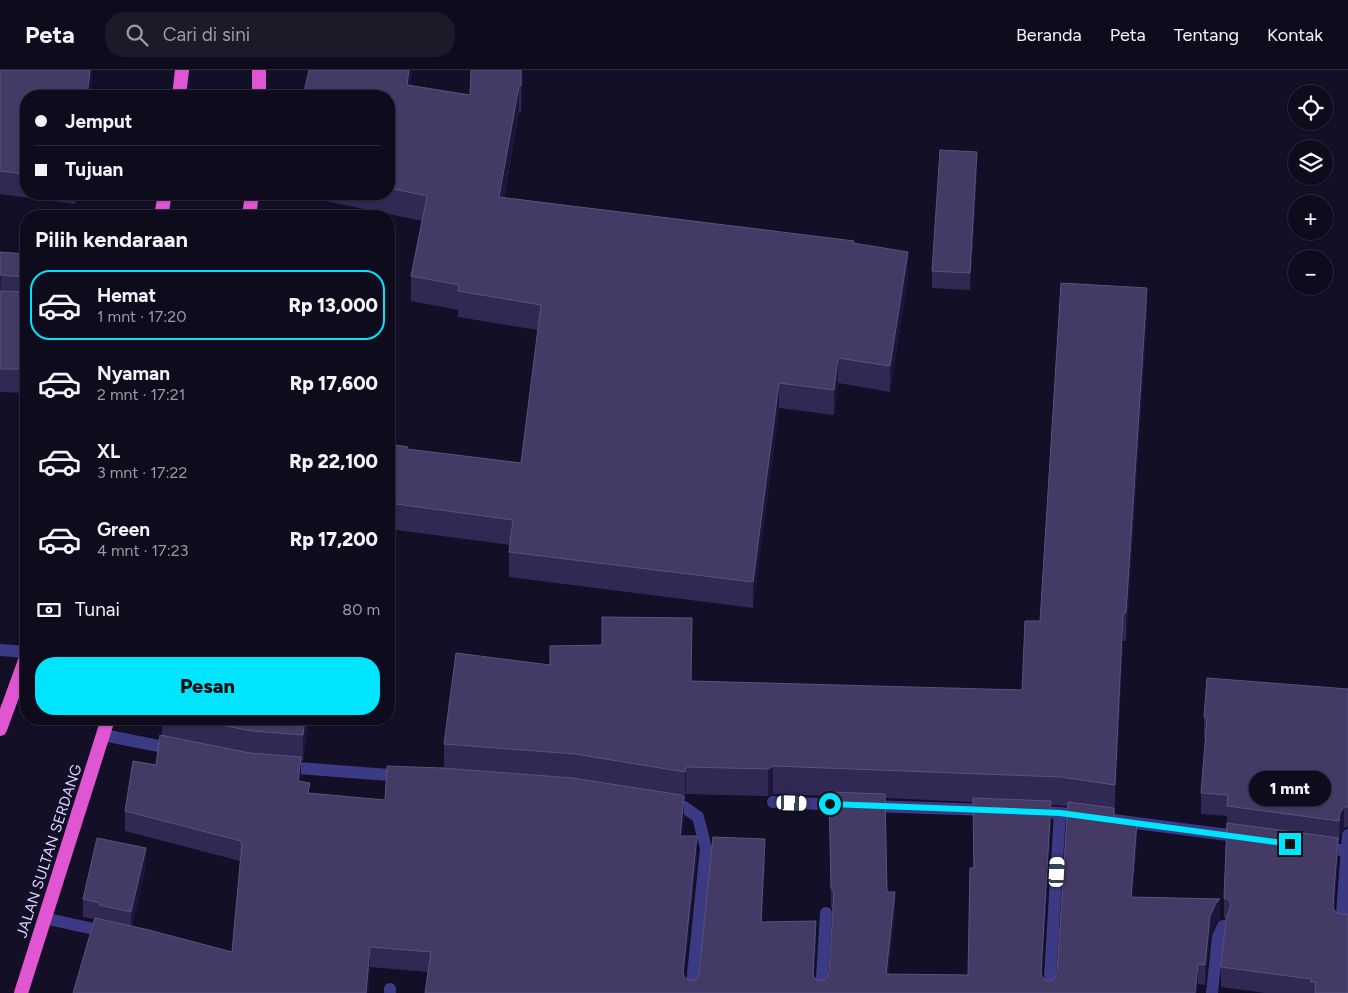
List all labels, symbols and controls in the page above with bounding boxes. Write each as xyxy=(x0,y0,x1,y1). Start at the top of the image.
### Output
search box xyxy=(105,12,455,57)
text: Peta xyxy=(25,20,75,49)
icon: search xyxy=(123,21,151,49)
text: Cari di sini xyxy=(163,23,250,46)
text: Beranda xyxy=(1016,24,1082,46)
text: Peta xyxy=(1110,24,1146,46)
text: Tentang xyxy=(1174,24,1239,46)
text: Kontak xyxy=(1267,24,1323,46)
map controls xyxy=(1288,85,1333,295)
button: locate xyxy=(1288,85,1333,130)
text: Jemput xyxy=(65,110,132,133)
button: layers xyxy=(1288,140,1333,185)
text: Tujuan xyxy=(65,158,123,181)
button: + xyxy=(1288,195,1333,240)
text: Pilih kendaraan xyxy=(35,226,188,253)
button: − xyxy=(1288,250,1333,295)
icon: car xyxy=(37,283,82,328)
text: Hemat xyxy=(97,284,156,307)
text: Rp 13,000 xyxy=(289,294,378,317)
text: 1 mnt · 17:20 xyxy=(97,307,187,326)
icon: car xyxy=(37,361,82,406)
text: Nyaman xyxy=(97,362,170,385)
text: Rp 17,600 xyxy=(290,372,378,395)
text: 2 mnt · 17:21 xyxy=(97,385,185,404)
icon: car xyxy=(37,439,82,484)
text: XL xyxy=(97,440,120,463)
text: Rp 22,100 xyxy=(289,450,378,473)
text: 3 mnt · 17:22 xyxy=(97,463,187,482)
icon: car xyxy=(37,517,82,562)
text: Green xyxy=(97,518,150,541)
text: Rp 17,200 xyxy=(290,528,378,551)
text: 4 mnt · 17:23 xyxy=(97,541,188,560)
icon: cash xyxy=(35,596,63,624)
text: Tunai xyxy=(75,598,120,621)
text: 80 m xyxy=(342,600,380,619)
button: Pesan xyxy=(35,657,380,715)
street label: JALAN SULTAN SERDANG xyxy=(12,762,86,940)
callout: 1 mnt xyxy=(1249,772,1331,806)
text: 1 mnt xyxy=(1270,779,1310,798)
route start xyxy=(819,793,841,815)
car xyxy=(776,795,807,811)
route end xyxy=(1279,833,1301,855)
car xyxy=(1048,857,1065,887)

